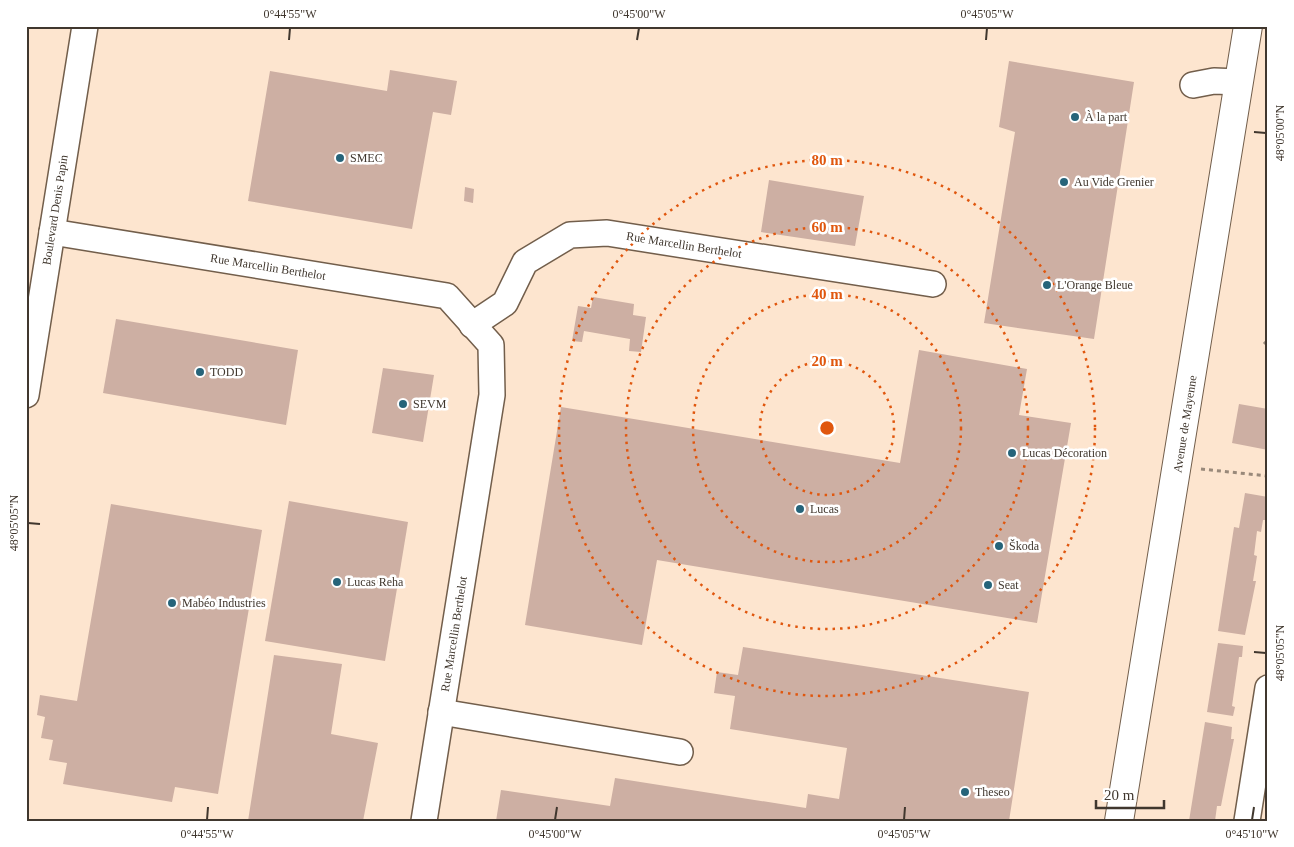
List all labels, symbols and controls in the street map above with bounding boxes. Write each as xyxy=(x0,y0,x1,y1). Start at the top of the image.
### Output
text: 0°44'55"W xyxy=(263,7,317,21)
text: 0°45'00"W xyxy=(612,7,666,21)
text: 0°45'05"W xyxy=(960,7,1014,21)
text: 48°05'00"N xyxy=(1273,104,1287,161)
place label: À la part xyxy=(1085,110,1128,124)
marker: À la part xyxy=(1069,111,1081,123)
place label: SMEC xyxy=(350,151,383,165)
marker: SMEC xyxy=(334,152,346,164)
text: 80 m xyxy=(811,152,843,168)
street label: Boulevard Denis Papin xyxy=(39,154,71,266)
place label: Au Vide Grenier xyxy=(1074,175,1154,189)
marker: Au Vide Grenier xyxy=(1058,176,1070,188)
text: 60 m xyxy=(811,219,843,235)
street label: Rue Marcellin Berthelot xyxy=(625,229,743,261)
street label: Rue Marcellin Berthelot xyxy=(209,251,327,283)
place label: L'Orange Bleue xyxy=(1057,278,1133,292)
marker: L'Orange Bleue xyxy=(1041,279,1053,291)
text: 40 m xyxy=(811,286,843,302)
text: 20 m xyxy=(811,353,843,369)
place label: TODD xyxy=(210,365,243,379)
marker: TODD xyxy=(194,366,206,378)
street label: Avenue de Mayenne xyxy=(1170,374,1200,474)
place label: SEVM xyxy=(413,397,447,411)
marker: SEVM xyxy=(397,398,409,410)
centre of rings xyxy=(818,419,836,437)
place label: Lucas Décoration xyxy=(1022,446,1107,460)
marker: Lucas Décoration xyxy=(1006,447,1018,459)
text: 48°05'05"N xyxy=(7,494,21,551)
place label: Lucas xyxy=(810,502,839,516)
marker: Lucas xyxy=(794,503,806,515)
place label: Škoda xyxy=(1009,539,1040,553)
marker: Škoda xyxy=(993,540,1005,552)
place label: Lucas Reha xyxy=(347,575,404,589)
street label: Rue Marcellin Berthelot xyxy=(438,575,470,693)
marker: Lucas Reha xyxy=(331,576,343,588)
place label: Seat xyxy=(998,578,1019,592)
marker: Seat xyxy=(982,579,994,591)
place label: Mabéo Industries xyxy=(182,596,266,610)
marker: Mabéo Industries xyxy=(166,597,178,609)
text: 48°05'05"N xyxy=(1273,624,1287,681)
scale bar xyxy=(1096,777,1164,809)
place label: Theseo xyxy=(975,785,1010,799)
marker: Theseo xyxy=(959,786,971,798)
text: 20 m xyxy=(1104,787,1135,803)
text: 0°44'55"W xyxy=(180,827,234,841)
text: 0°45'00"W xyxy=(528,827,582,841)
text: 0°45'05"W xyxy=(877,827,931,841)
text: 0°45'10"W xyxy=(1225,827,1279,841)

